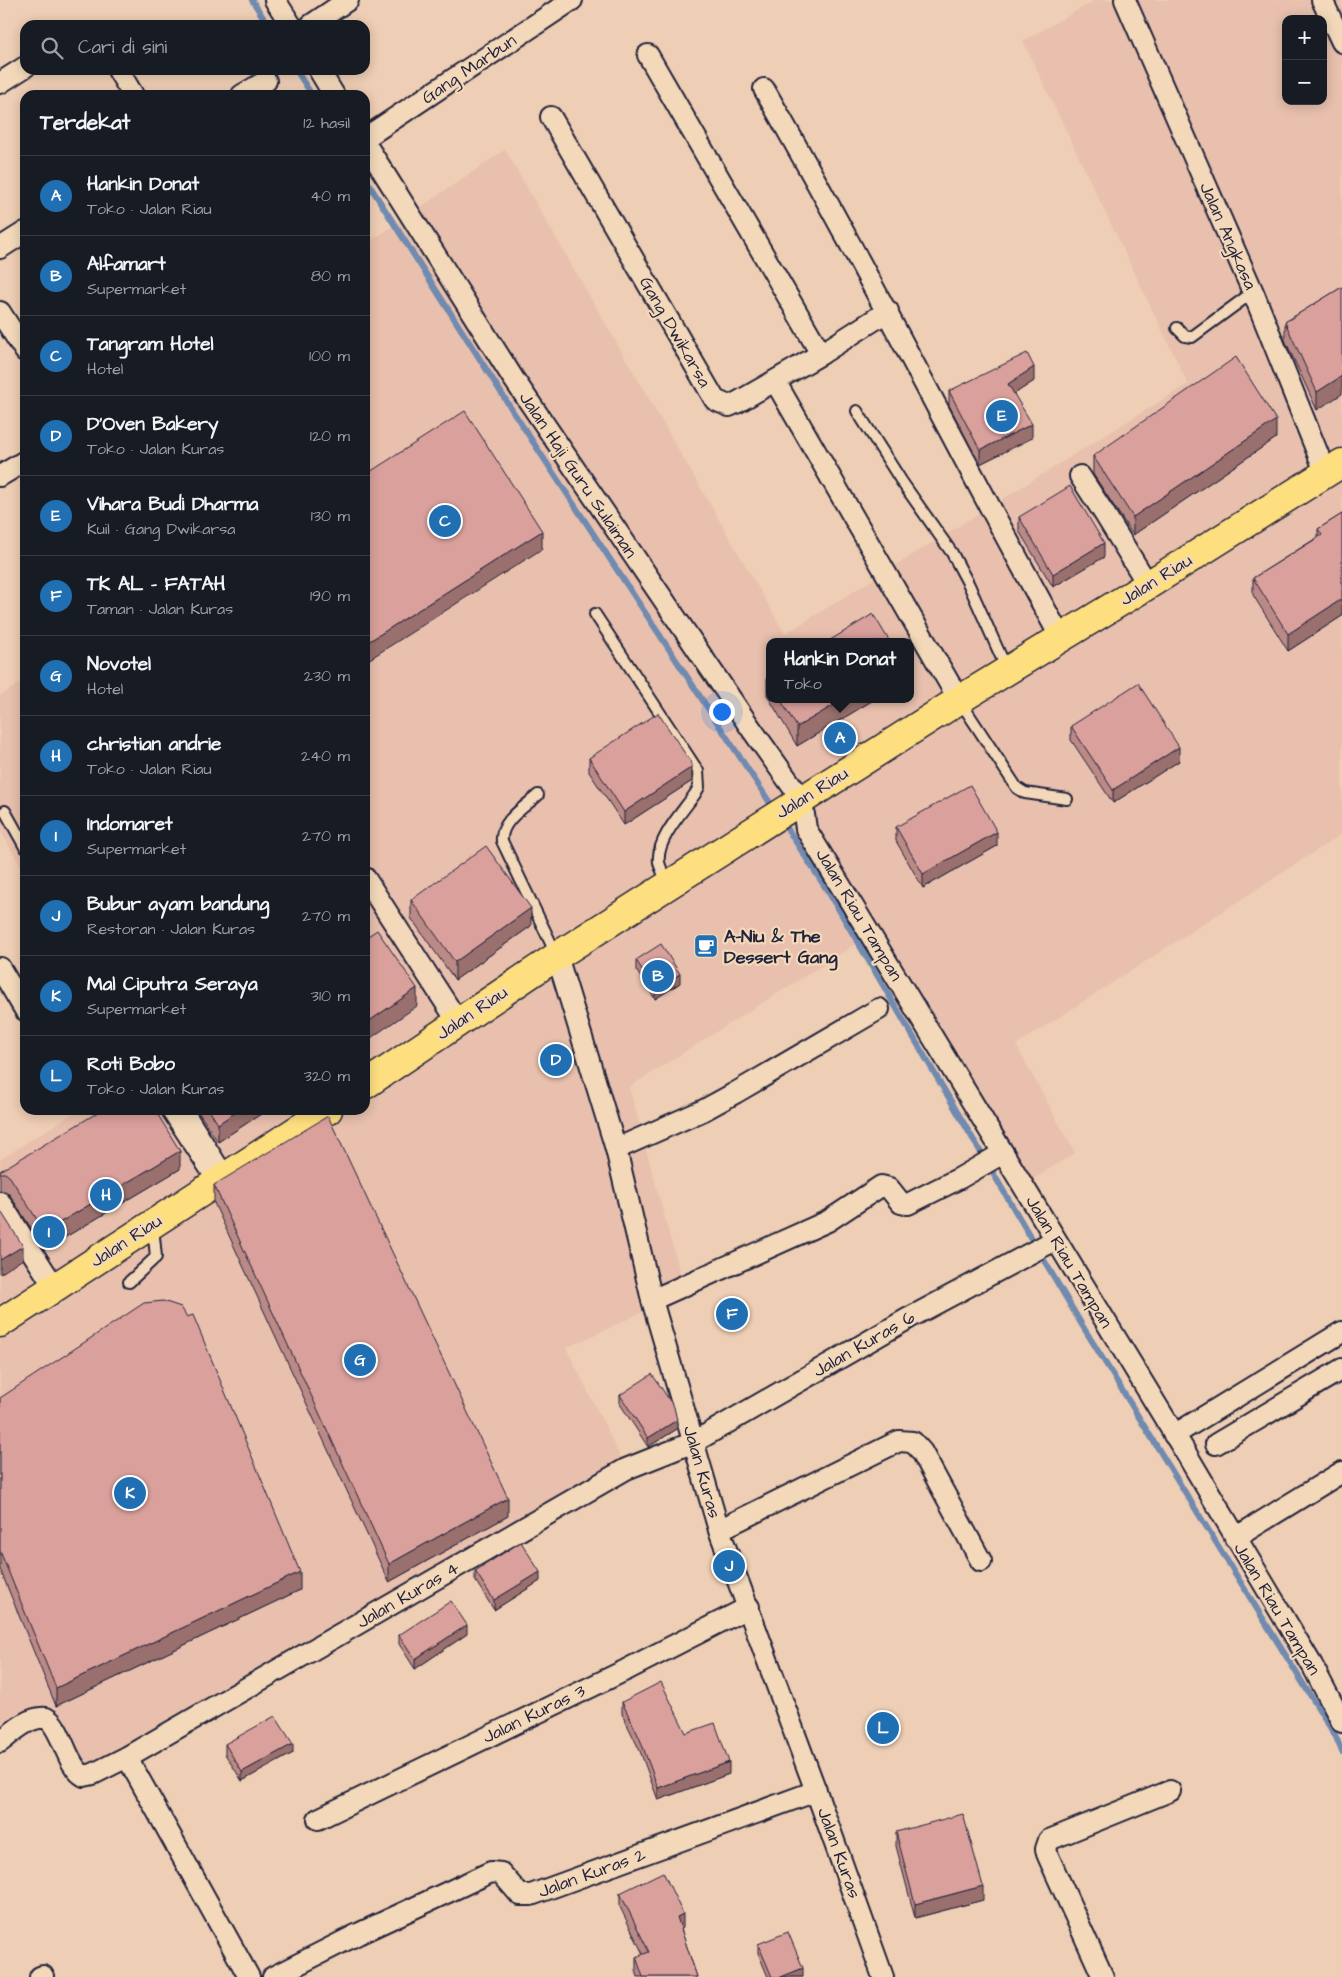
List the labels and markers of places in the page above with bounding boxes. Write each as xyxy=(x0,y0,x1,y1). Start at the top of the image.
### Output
pin: E xyxy=(986,397,1018,435)
pin: C xyxy=(429,502,461,540)
pin: A xyxy=(824,719,856,757)
place label: A-Niu & The Dessert Gang xyxy=(724,924,838,971)
cafe icon: A-Niu & The Dessert Gang xyxy=(693,933,719,959)
pin: B xyxy=(642,957,674,995)
pin: D xyxy=(540,1041,572,1079)
pin: H xyxy=(90,1176,122,1214)
pin: I xyxy=(33,1213,65,1251)
pin: F xyxy=(716,1295,748,1333)
pin: G xyxy=(344,1341,376,1379)
pin: K xyxy=(114,1474,146,1512)
pin: J xyxy=(713,1547,745,1585)
pin: L xyxy=(867,1709,899,1747)

